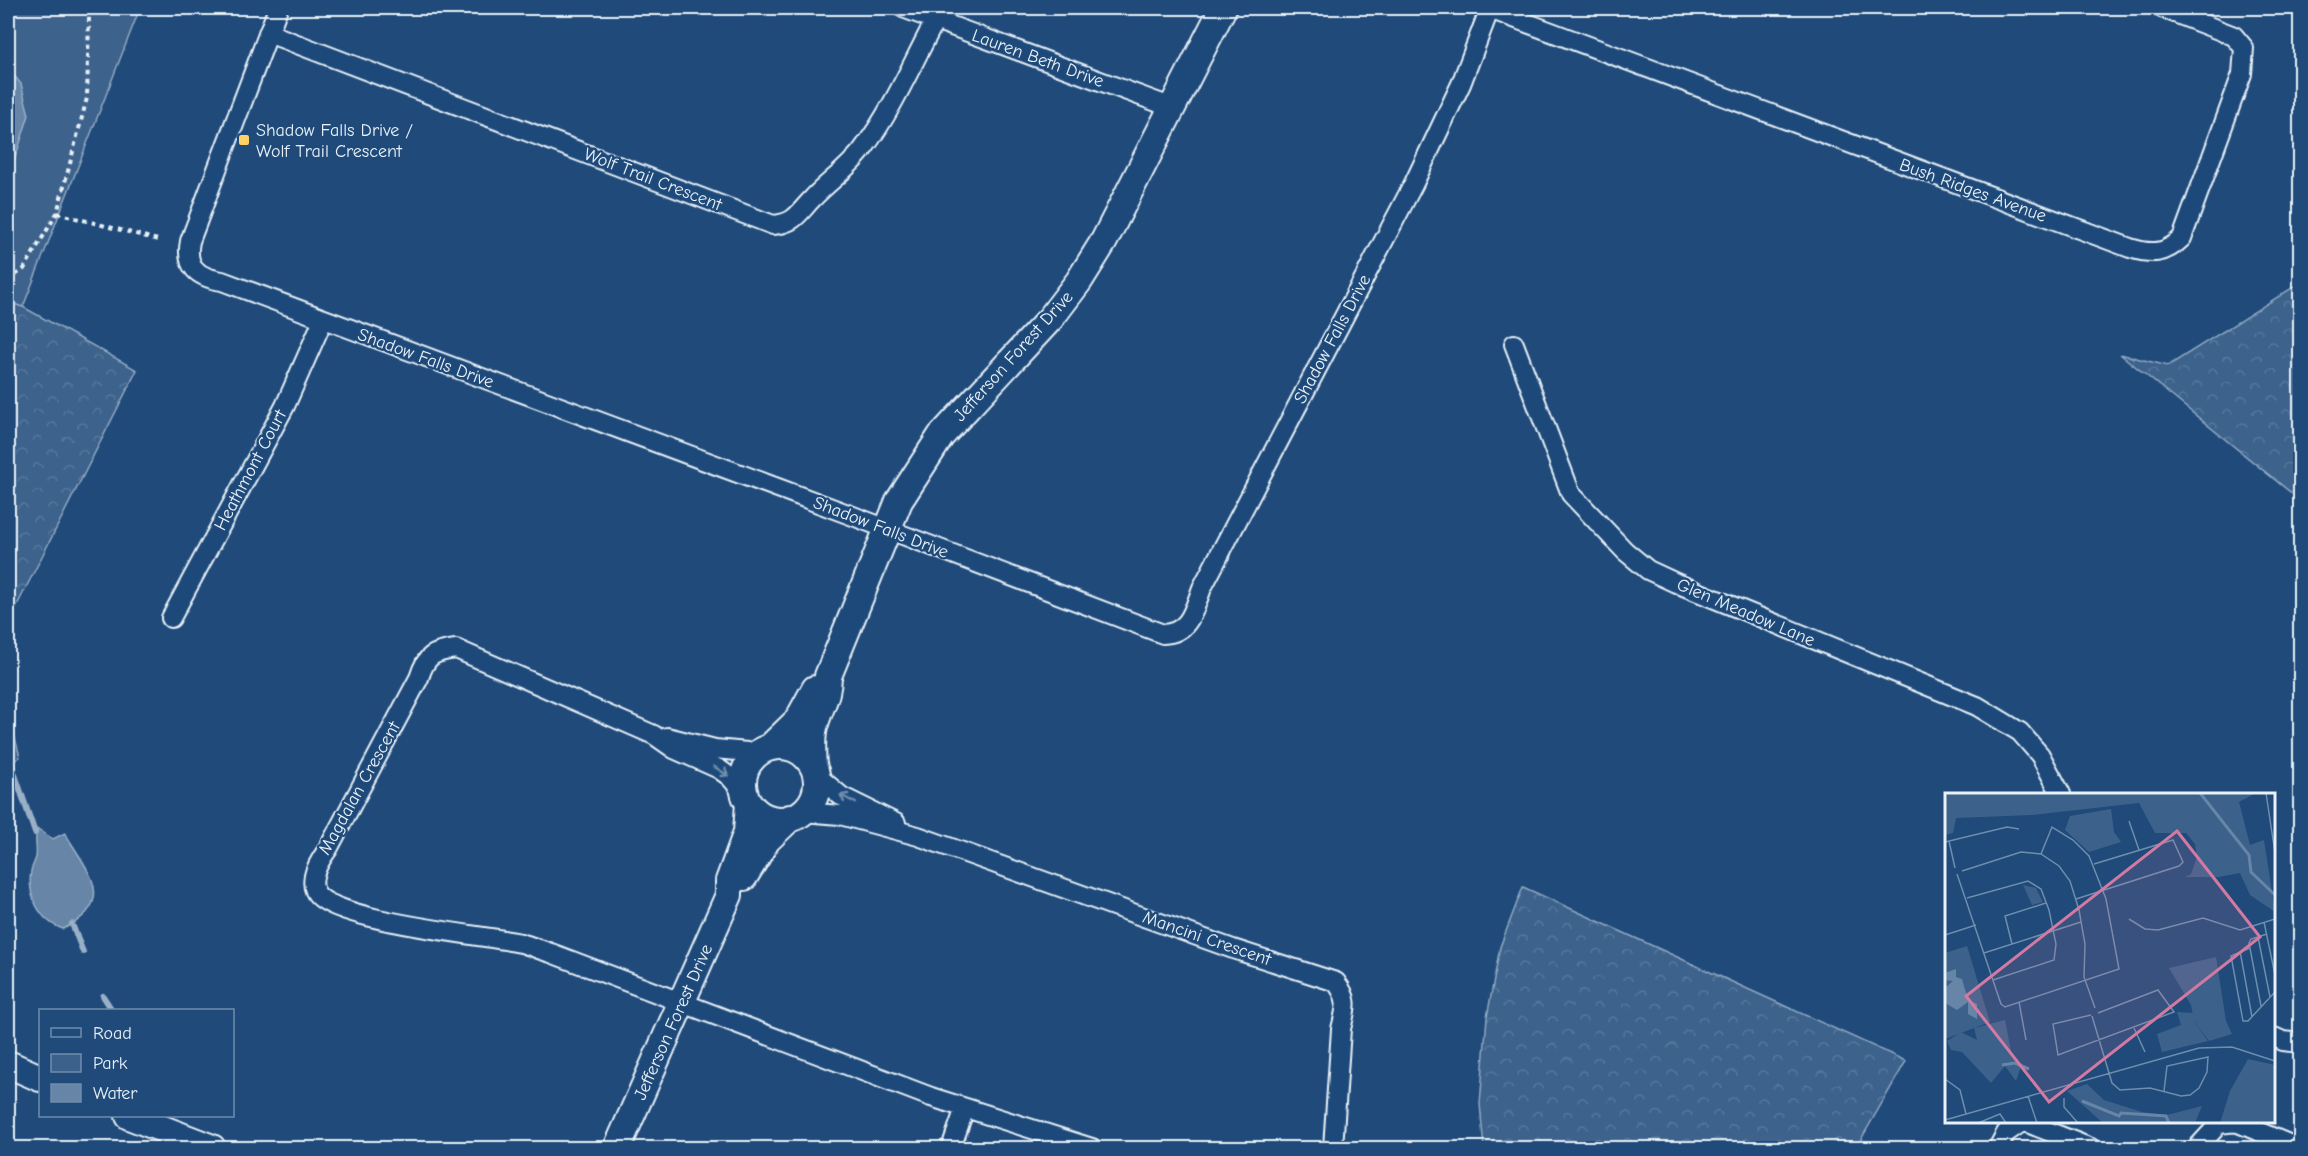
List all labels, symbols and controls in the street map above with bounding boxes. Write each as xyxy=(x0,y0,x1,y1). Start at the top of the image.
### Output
street label: Lauren Beth Drive xyxy=(969,25,1107,92)
place label: Shadow Falls Drive / Wolf Trail Crescent xyxy=(256,120,413,162)
marker: Shadow Falls Drive / Wolf Trail Crescent xyxy=(237,133,251,147)
street label: Wolf Trail Crescent xyxy=(581,144,726,216)
street label: Bush Ridges Avenue xyxy=(1897,154,2049,227)
street label: Shadow Falls Drive xyxy=(1290,271,1375,407)
street label: Jefferson Forest Drive xyxy=(949,287,1077,426)
street label: Shadow Falls Drive xyxy=(355,324,497,393)
street label: Heathmont Court xyxy=(210,406,291,534)
street label: Shadow Falls Drive xyxy=(810,492,951,563)
street label: Glen Meadow Lane xyxy=(1674,574,1818,651)
street label: Magdalan Crescent xyxy=(314,717,405,859)
one-way arrow xyxy=(712,766,729,778)
one-way arrow xyxy=(840,793,857,805)
inset map xyxy=(1945,793,2275,1123)
street label: Mancini Crescent xyxy=(1140,907,1275,971)
street label: Jefferson Forest Drive xyxy=(630,941,717,1103)
legend xyxy=(39,1009,234,1117)
text: Road xyxy=(93,1023,132,1044)
text: Park xyxy=(93,1053,128,1074)
text: Water xyxy=(93,1083,138,1104)

